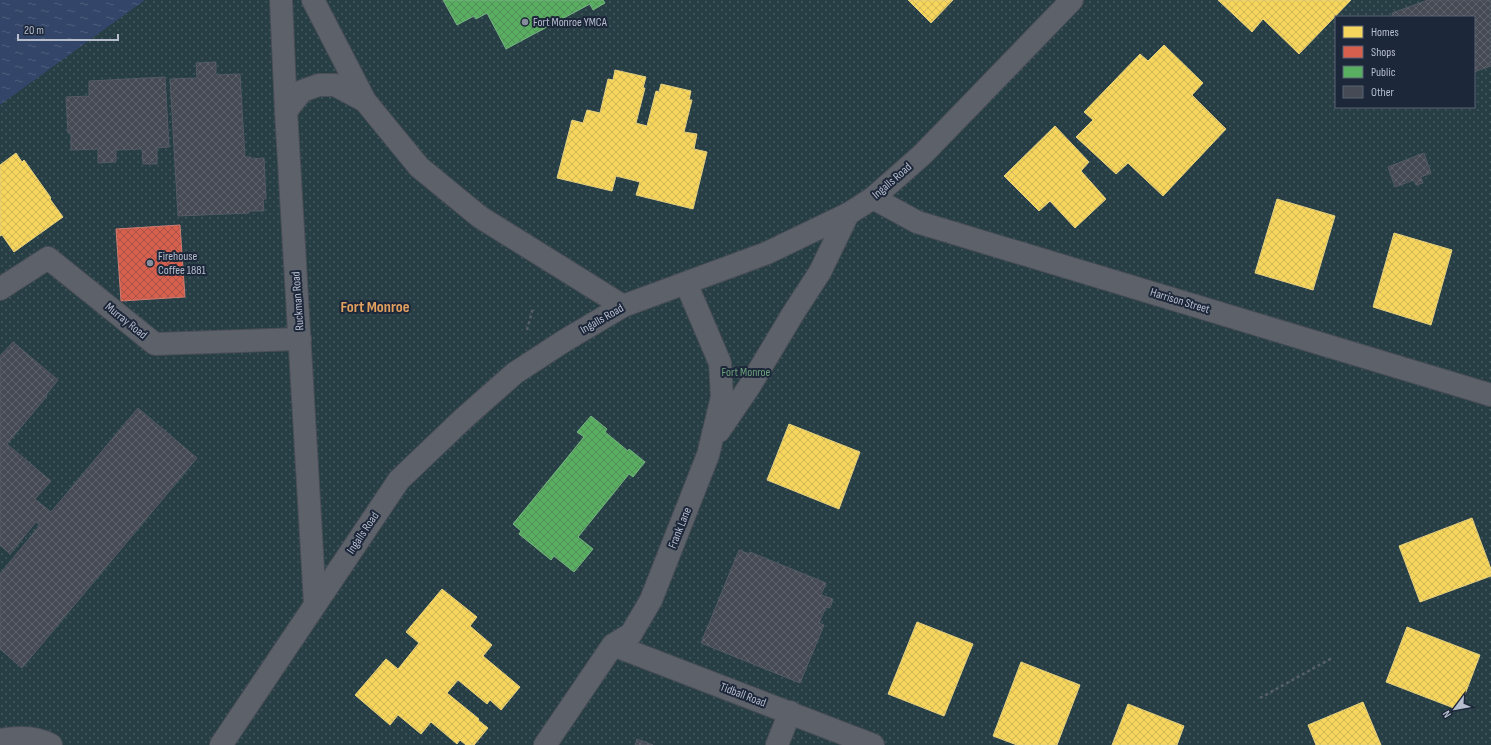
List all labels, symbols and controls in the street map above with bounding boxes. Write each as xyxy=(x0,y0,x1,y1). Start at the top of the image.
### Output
place label: Fort Monroe YMCA xyxy=(533,15,608,30)
scale bar xyxy=(18,16,118,42)
legend xyxy=(1335,16,1475,108)
marker: Fort Monroe YMCA xyxy=(520,17,530,27)
text: 20 m xyxy=(24,23,44,38)
text: Homes xyxy=(1371,25,1399,40)
text: Shops xyxy=(1371,45,1396,60)
text: Public xyxy=(1371,65,1396,80)
text: Other xyxy=(1371,85,1395,100)
street label: Ingalls Road xyxy=(869,160,915,202)
place label: Firehouse Coffee 1881 xyxy=(158,249,207,278)
marker: Firehouse Coffee 1881 xyxy=(145,258,155,268)
street label: Ruckman Road xyxy=(288,271,308,331)
street label: Harrison Street xyxy=(1148,285,1212,317)
district label: Fort Monroe xyxy=(340,298,410,317)
street label: Murray Road xyxy=(102,299,150,343)
street label: Ingalls Road xyxy=(578,301,626,337)
park label: Fort Monroe xyxy=(722,365,771,380)
street label: Frank Lane xyxy=(665,505,695,551)
street label: Ingalls Road xyxy=(344,509,382,557)
street label: Tidball Road xyxy=(718,679,768,711)
north arrow xyxy=(1435,689,1475,729)
text: N xyxy=(1440,708,1454,720)

